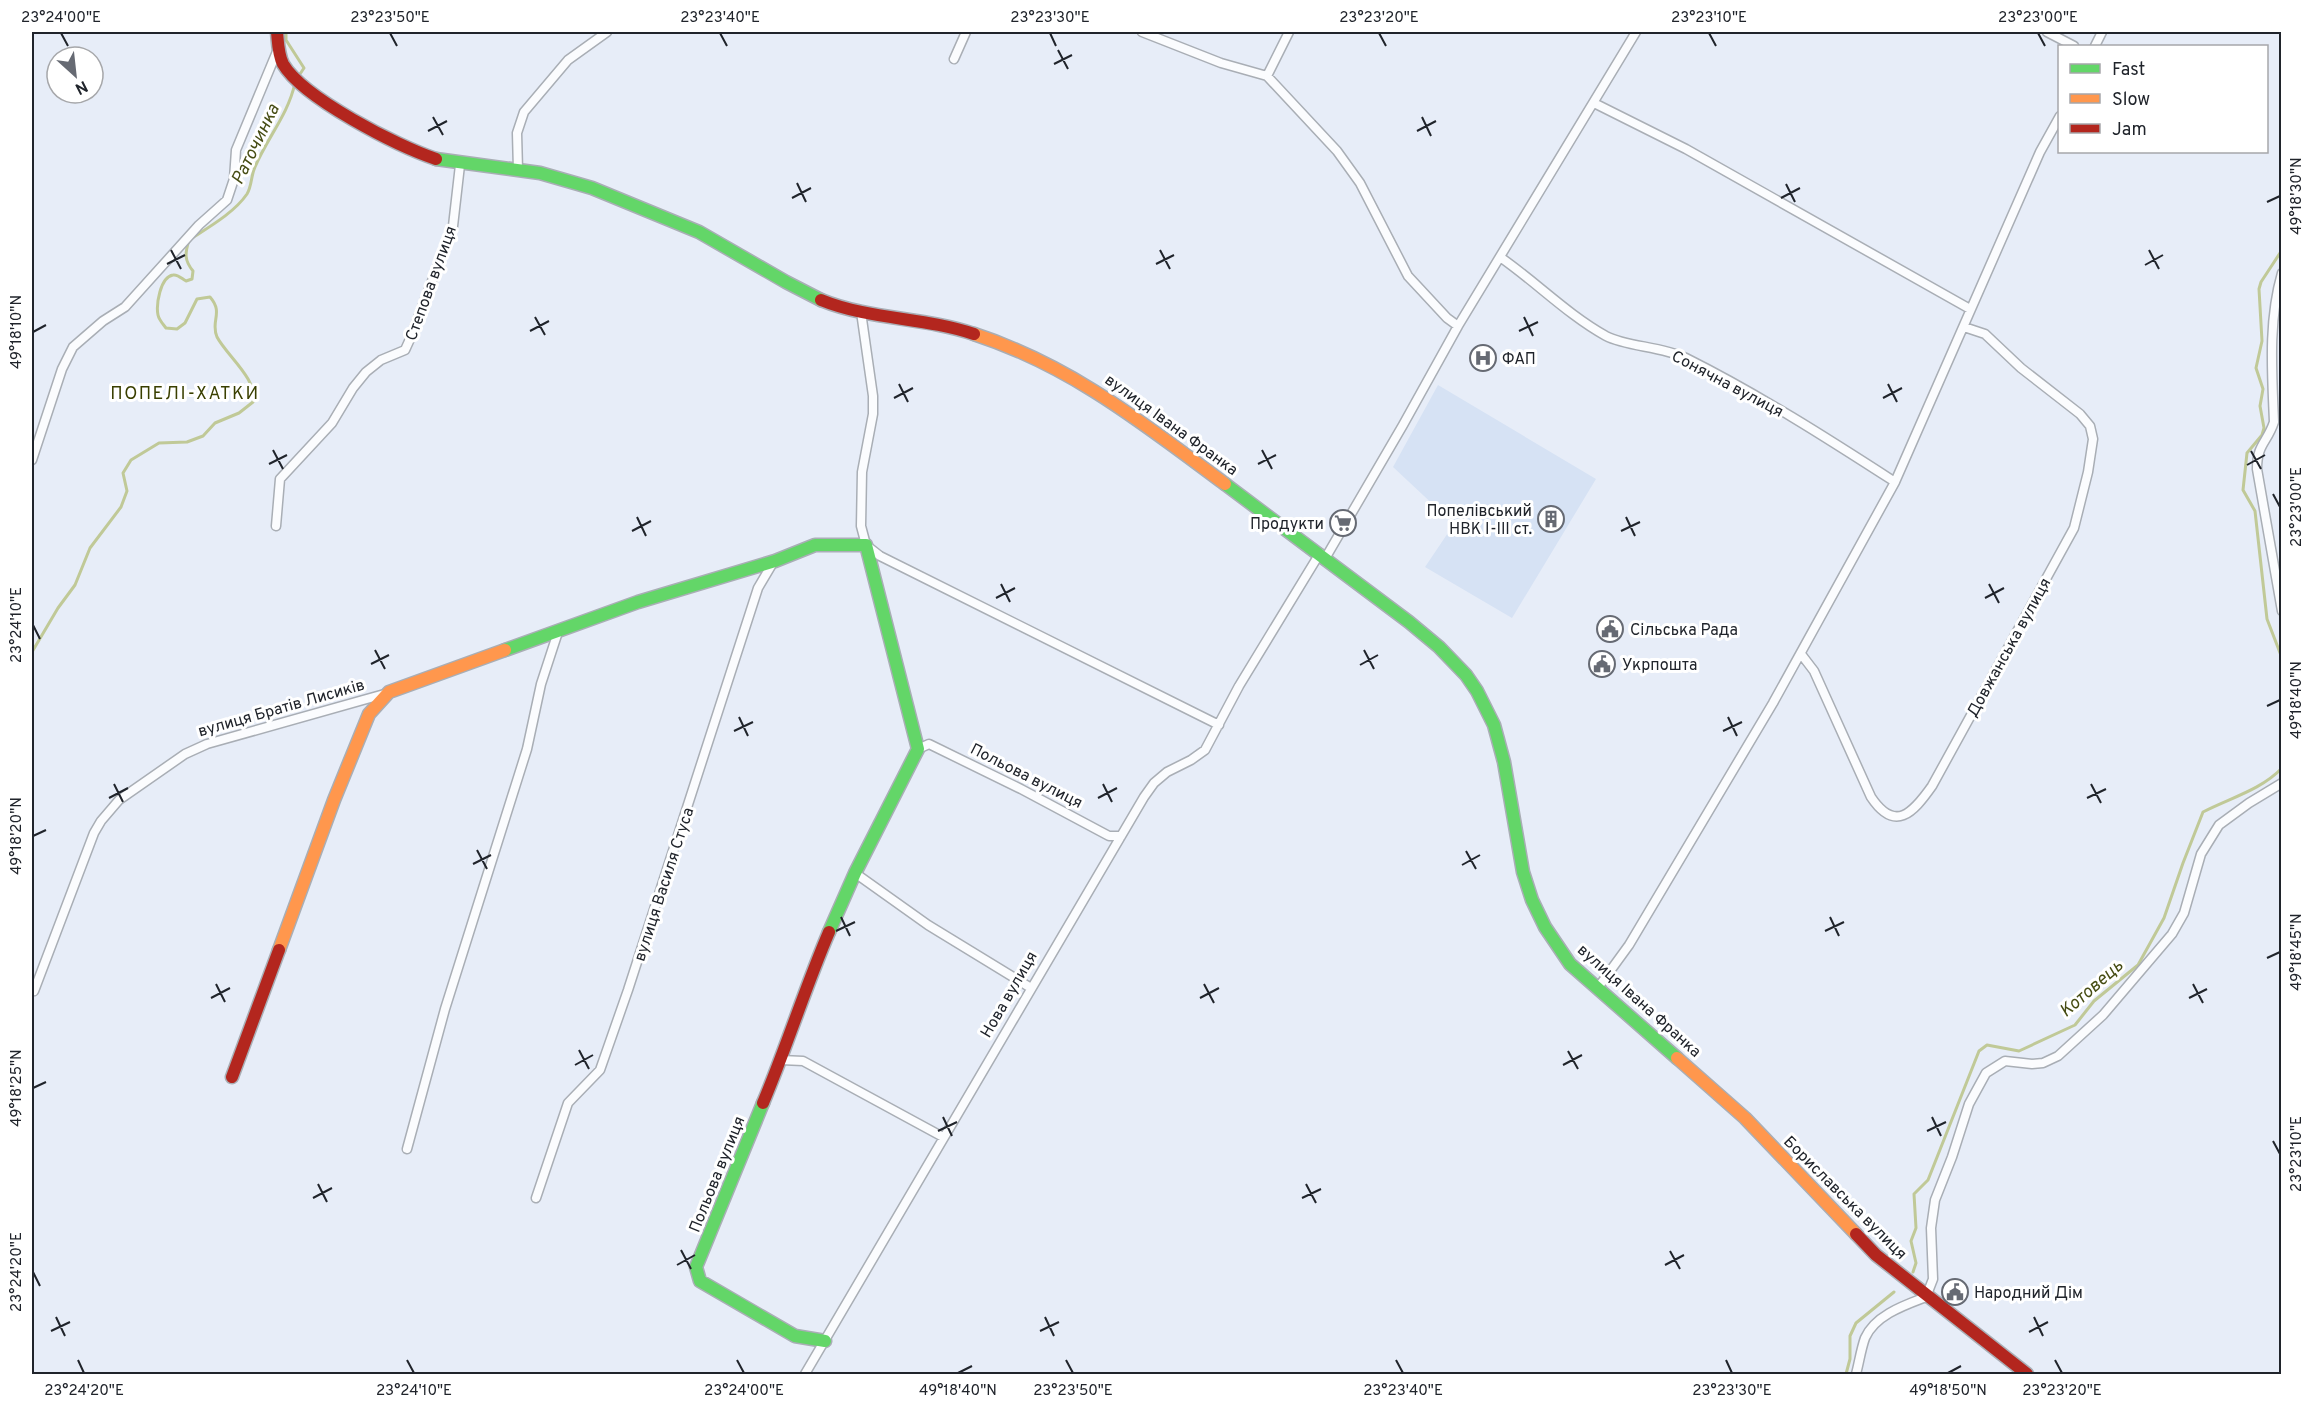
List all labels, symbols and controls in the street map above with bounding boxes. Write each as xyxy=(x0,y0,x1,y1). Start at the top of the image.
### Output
text: 23°24'00"E xyxy=(21,9,101,28)
text: 23°23'50"E xyxy=(350,9,430,28)
text: 23°23'40"E xyxy=(680,9,760,28)
text: 23°23'30"E xyxy=(1010,9,1090,28)
text: 23°23'20"E xyxy=(1339,9,1419,28)
text: 23°23'10"E xyxy=(1671,9,1747,28)
text: 23°23'00"E xyxy=(1998,9,2078,28)
north arrow xyxy=(45,45,105,105)
legend xyxy=(2058,45,2268,153)
text: Fast xyxy=(2112,59,2145,82)
text: N xyxy=(71,75,91,98)
text: Slow xyxy=(2112,89,2150,112)
water label: Раточинка xyxy=(227,100,286,189)
text: Jam xyxy=(2112,119,2147,142)
text: 49°18'30"N xyxy=(2288,157,2307,235)
street label: Степова вулиця xyxy=(402,223,462,344)
text: 49°18'10"N xyxy=(8,295,27,369)
hospital icon: ФАП xyxy=(1468,343,1498,373)
street label: Сонячна вулиця xyxy=(1668,347,1786,423)
place label: ФАП xyxy=(1502,350,1536,370)
street label: вулиця Івана Франка xyxy=(1100,371,1241,481)
district label: ПОПЕЛІ-ХАТКИ xyxy=(110,383,260,406)
text: 23°23'00"E xyxy=(2288,467,2307,547)
place label: Попелівський НВК І-ІІІ ст. xyxy=(1426,502,1532,540)
building icon: Попелівський НВК І-ІІІ ст. xyxy=(1536,504,1566,534)
supermarket icon: Продукти xyxy=(1328,508,1358,538)
place label: Продукти xyxy=(1250,515,1324,535)
street label: Довжанська вулиця xyxy=(1963,575,2056,721)
text: 23°24'10"E xyxy=(8,587,27,663)
public building icon: Сільська Рада xyxy=(1595,614,1625,644)
place label: Сільська Рада xyxy=(1630,621,1738,641)
public building icon: Укрпошта xyxy=(1587,649,1617,679)
place label: Укрпошта xyxy=(1622,656,1698,676)
text: 49°18'40"N xyxy=(2288,661,2307,739)
street label: вулиця Братів Лисиків xyxy=(196,676,367,742)
street label: Польова вулиця xyxy=(966,740,1086,814)
text: 49°18'20"N xyxy=(8,797,27,875)
street label: вулиця Василя Стуса xyxy=(631,805,699,964)
text: 49°18'45"N xyxy=(2288,913,2307,991)
street label: вулиця Івана Франка xyxy=(1573,941,1705,1062)
street label: Нова вулиця xyxy=(977,948,1043,1042)
water label: Котовець xyxy=(2055,955,2129,1023)
text: 49°18'25"N xyxy=(8,1049,27,1127)
street label: Польова вулиця xyxy=(685,1114,750,1236)
text: 23°23'10"E xyxy=(2288,1116,2307,1192)
street label: Бориславська вулиця xyxy=(1779,1132,1911,1264)
text: 23°24'20"E xyxy=(8,1232,27,1312)
public building icon: Народний Дім xyxy=(1940,1277,1970,1307)
place label: Народний Дім xyxy=(1974,1284,2083,1304)
text: 23°24'20"E xyxy=(44,1382,124,1401)
text: 23°24'10"E xyxy=(376,1382,452,1401)
text: 23°24'00"E xyxy=(704,1382,784,1401)
text: 49°18'40"N xyxy=(919,1382,997,1401)
text: 23°23'50"E xyxy=(1033,1382,1113,1401)
text: 23°23'40"E xyxy=(1363,1382,1443,1401)
text: 23°23'30"E xyxy=(1692,1382,1772,1401)
text: 49°18'50"N xyxy=(1909,1382,1987,1401)
text: 23°23'20"E xyxy=(2022,1382,2102,1401)

